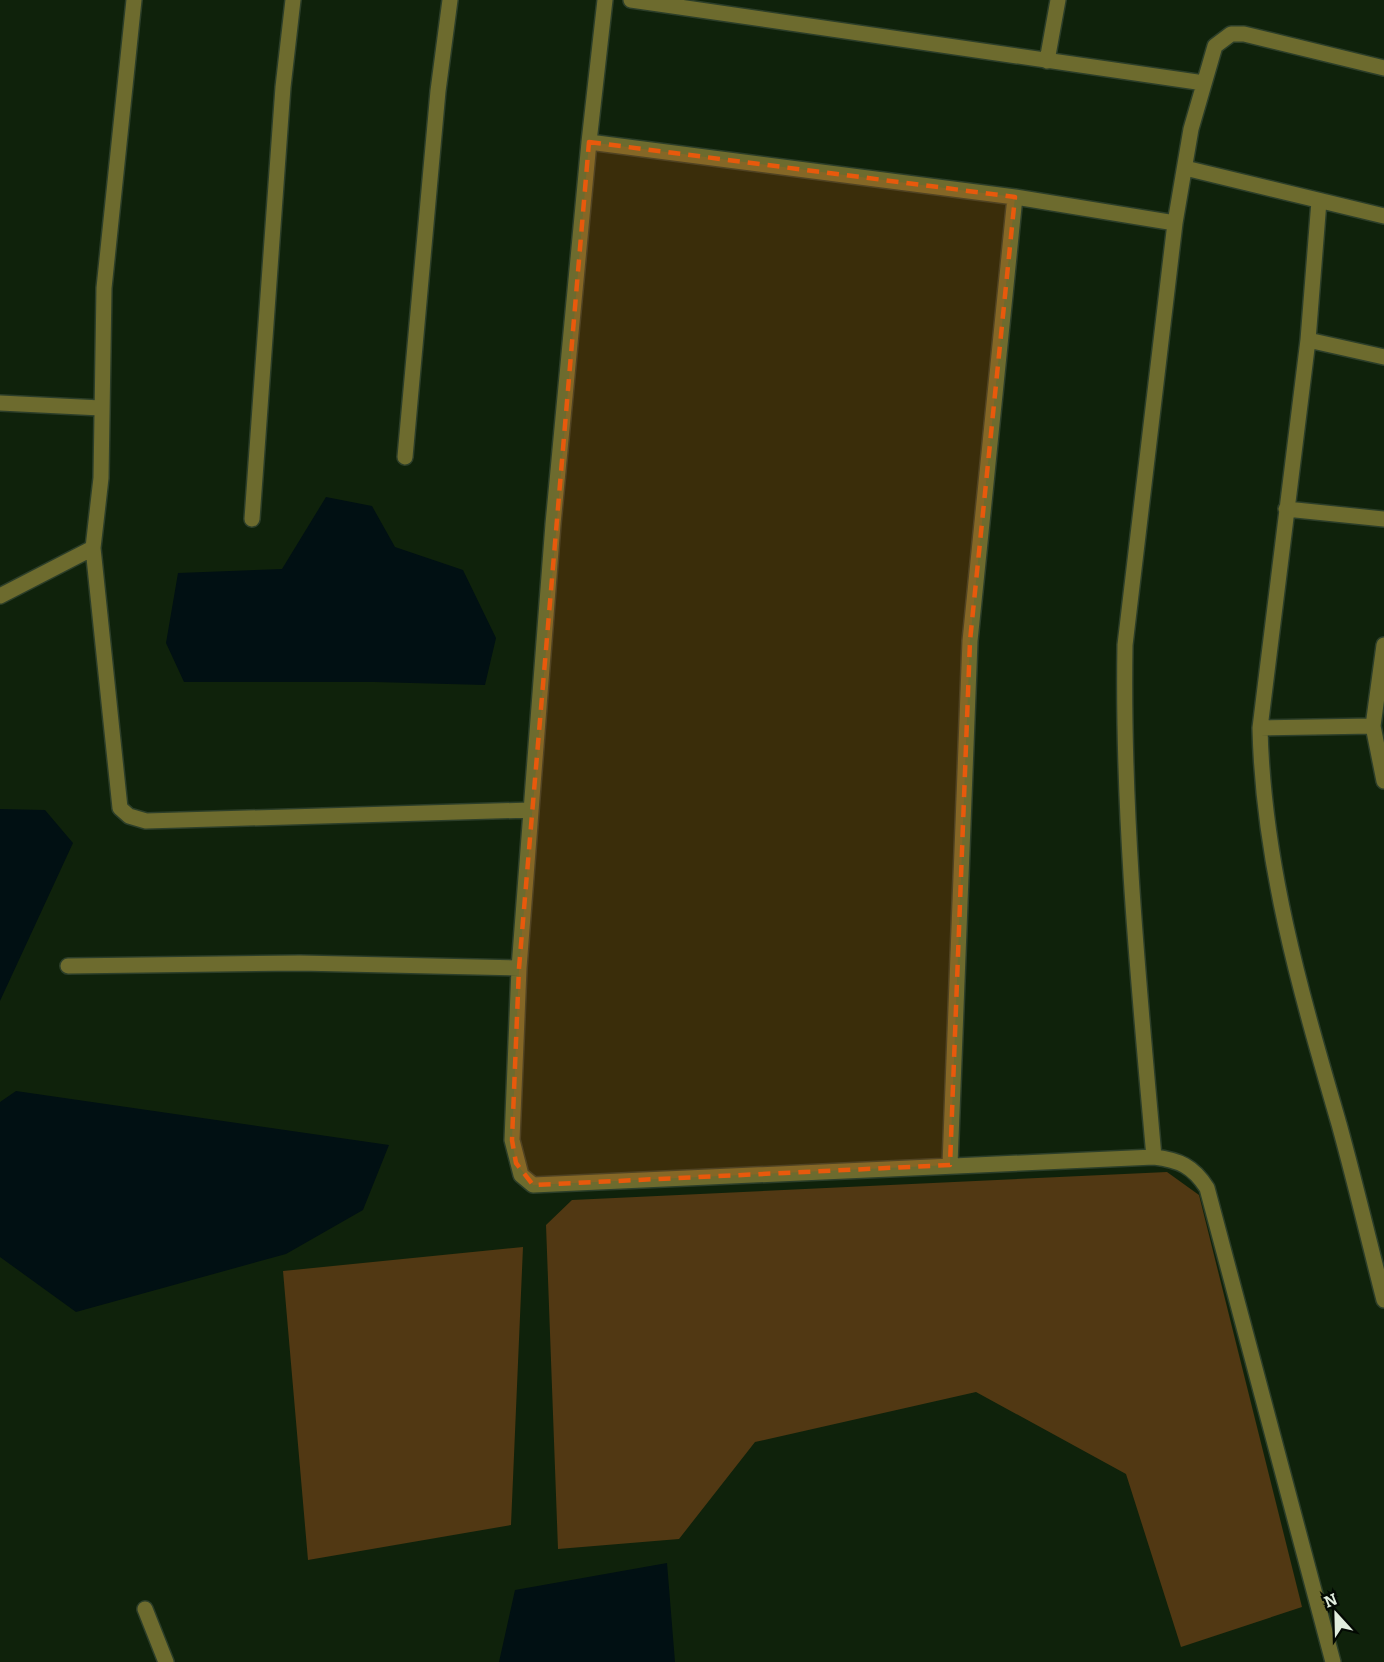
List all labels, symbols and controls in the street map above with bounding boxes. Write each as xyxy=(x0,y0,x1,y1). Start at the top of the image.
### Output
north arrow xyxy=(1306,1584,1366,1644)
text: N xyxy=(1321,1589,1340,1612)

